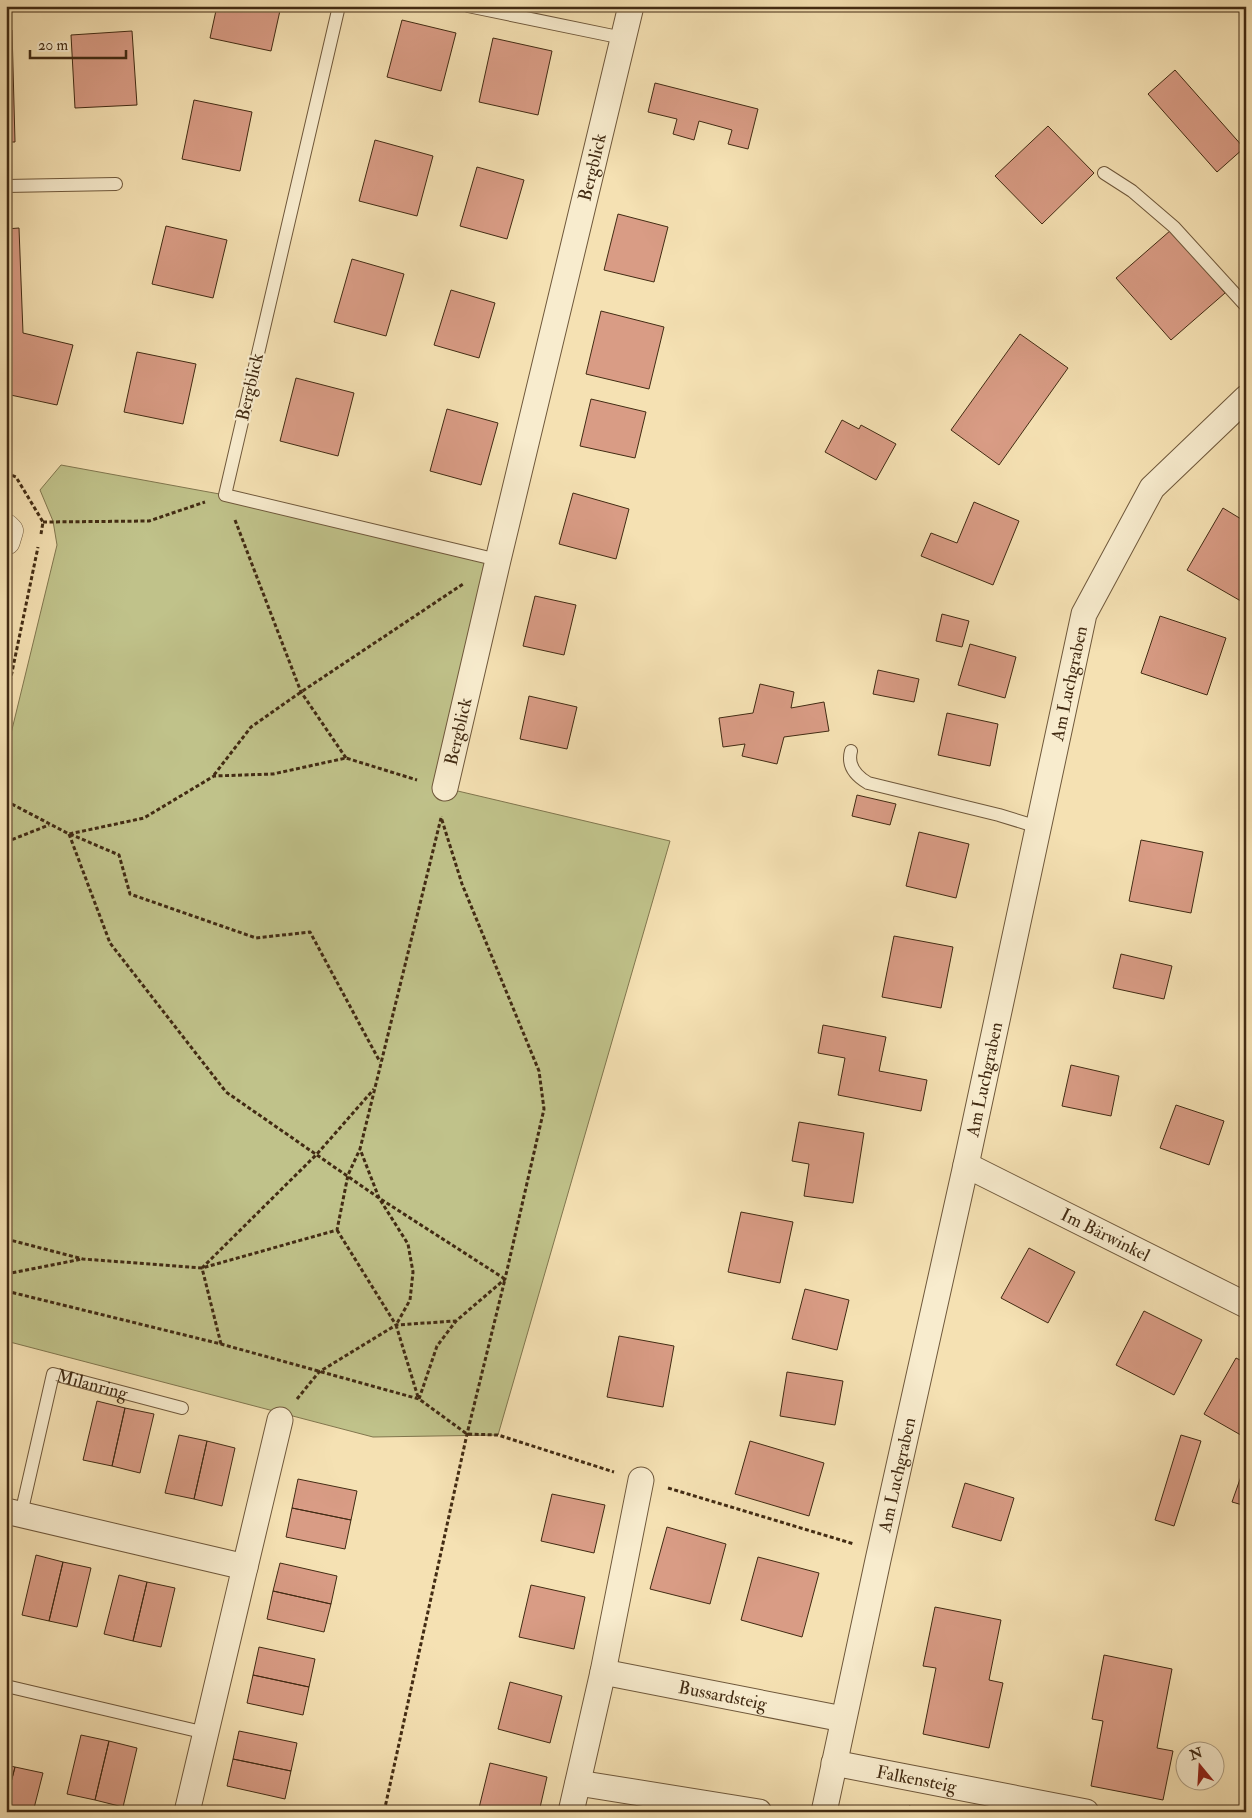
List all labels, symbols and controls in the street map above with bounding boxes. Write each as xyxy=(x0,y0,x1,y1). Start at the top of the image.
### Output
scale bar xyxy=(30,28,126,60)
text: 20 m xyxy=(38,36,68,55)
street label: Bergblick xyxy=(573,131,612,203)
street label: Bergblick xyxy=(231,351,269,423)
street label: Am Luchgraben xyxy=(1045,624,1093,744)
street label: Bergblick xyxy=(439,695,477,768)
street label: Am Luchgraben xyxy=(961,1020,1008,1140)
street label: Im Bärwinkel xyxy=(1057,1203,1154,1267)
street label: Milanring xyxy=(54,1364,131,1405)
street label: Am Luchgraben xyxy=(873,1415,921,1535)
street label: Bussardsteig xyxy=(677,1676,770,1716)
north arrow xyxy=(1174,1740,1224,1790)
text: N xyxy=(1187,1744,1205,1764)
street label: Falkensteig xyxy=(874,1760,960,1798)

